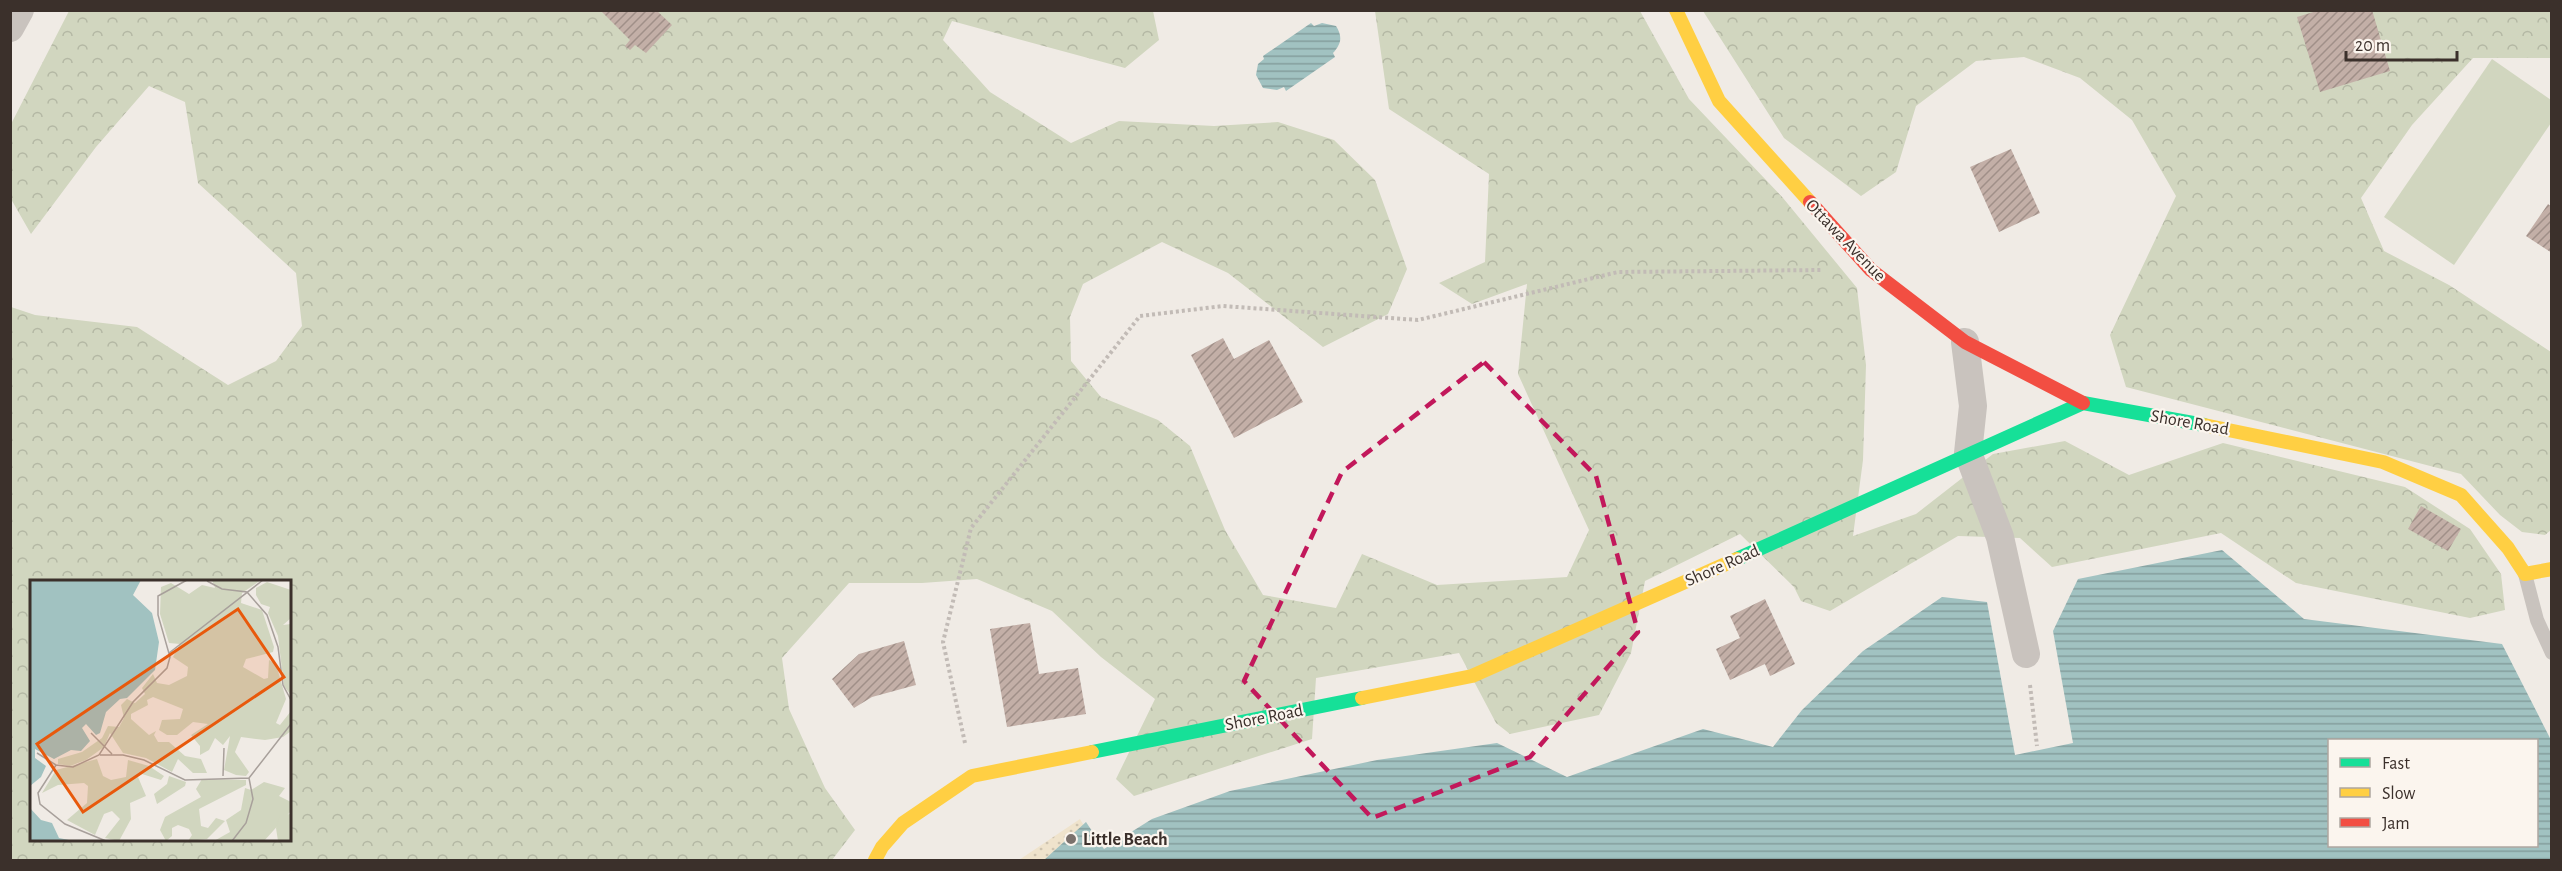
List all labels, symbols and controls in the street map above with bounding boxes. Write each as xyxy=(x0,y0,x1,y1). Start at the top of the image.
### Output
scale bar xyxy=(2346,24,2457,62)
text: 20 m xyxy=(2355,37,2390,55)
street label: Ottawa Avenue xyxy=(1802,196,1889,285)
street label: Shore Road xyxy=(2149,407,2230,439)
street label: Shore Road xyxy=(1683,542,1762,590)
inset map xyxy=(30,580,291,841)
street label: Shore Road xyxy=(1224,702,1305,734)
legend xyxy=(2328,739,2538,847)
text: Fast xyxy=(2382,755,2410,773)
text: Slow xyxy=(2382,785,2415,803)
text: Jam xyxy=(2382,815,2410,833)
place label: Little Beach xyxy=(1083,831,1168,849)
marker: Little Beach xyxy=(1064,832,1078,846)

